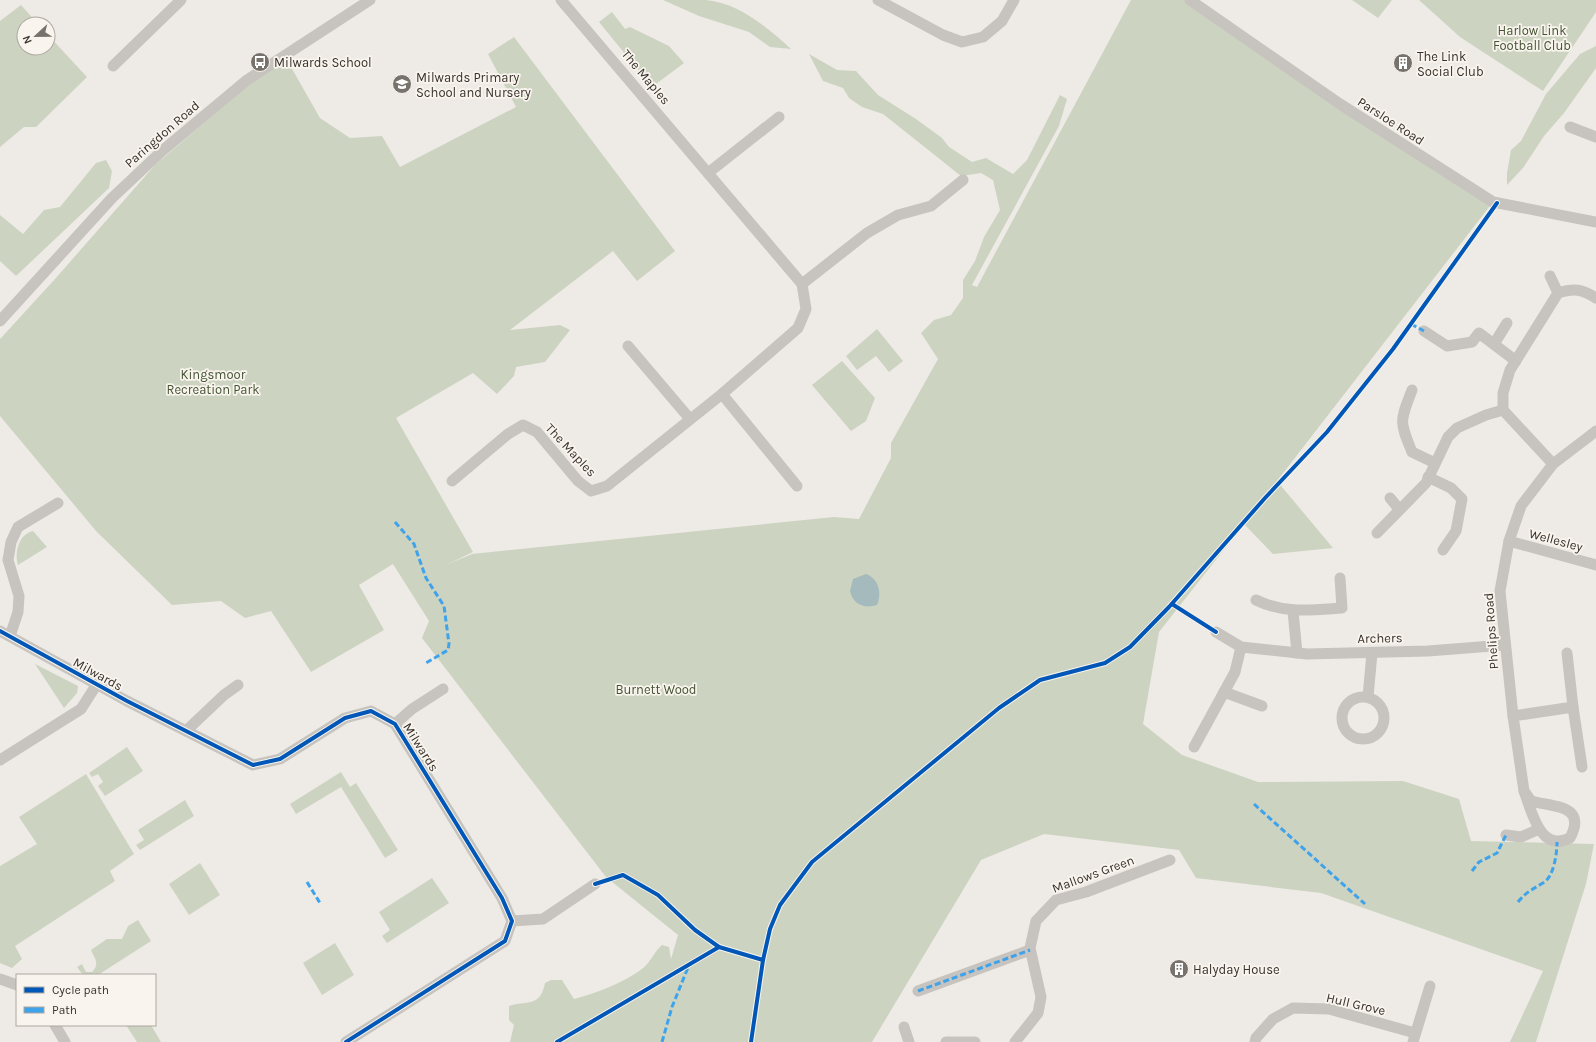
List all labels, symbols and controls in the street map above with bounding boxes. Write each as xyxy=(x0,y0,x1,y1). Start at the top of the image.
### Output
north arrow xyxy=(16,16,56,56)
park label: Harlow Link Football Club xyxy=(1493,23,1571,53)
text: N xyxy=(20,33,35,46)
street label: The Maples xyxy=(619,47,673,108)
place label: The Link Social Club xyxy=(1417,49,1484,79)
bus stop icon: Milwards School xyxy=(249,51,271,73)
building icon: The Link Social Club xyxy=(1392,52,1414,74)
place label: Milwards School xyxy=(274,55,372,70)
place label: Milwards Primary School and Nursery xyxy=(416,70,531,100)
school or university icon: Milwards Primary School and Nursery xyxy=(391,73,413,95)
street label: Parsloe Road xyxy=(1355,94,1427,148)
street label: Paringdon Road xyxy=(122,98,202,170)
park label: Kingsmoor Recreation Park xyxy=(166,367,260,397)
street label: The Maples xyxy=(543,420,599,480)
street label: Wellesley xyxy=(1527,526,1585,554)
street label: Phelips Road xyxy=(1481,592,1501,670)
street label: Archers xyxy=(1357,630,1403,646)
street label: Milwards xyxy=(71,654,126,694)
park label: Burnett Wood xyxy=(615,682,697,697)
street label: Milwards xyxy=(400,720,442,774)
street label: Mallows Green xyxy=(1050,852,1136,896)
building icon: Halyday House xyxy=(1168,958,1190,980)
place label: Halyday House xyxy=(1193,962,1280,977)
legend xyxy=(16,974,156,1026)
text: Cycle path xyxy=(52,983,109,997)
street label: Hull Grove xyxy=(1325,990,1387,1018)
text: Path xyxy=(52,1003,77,1017)

